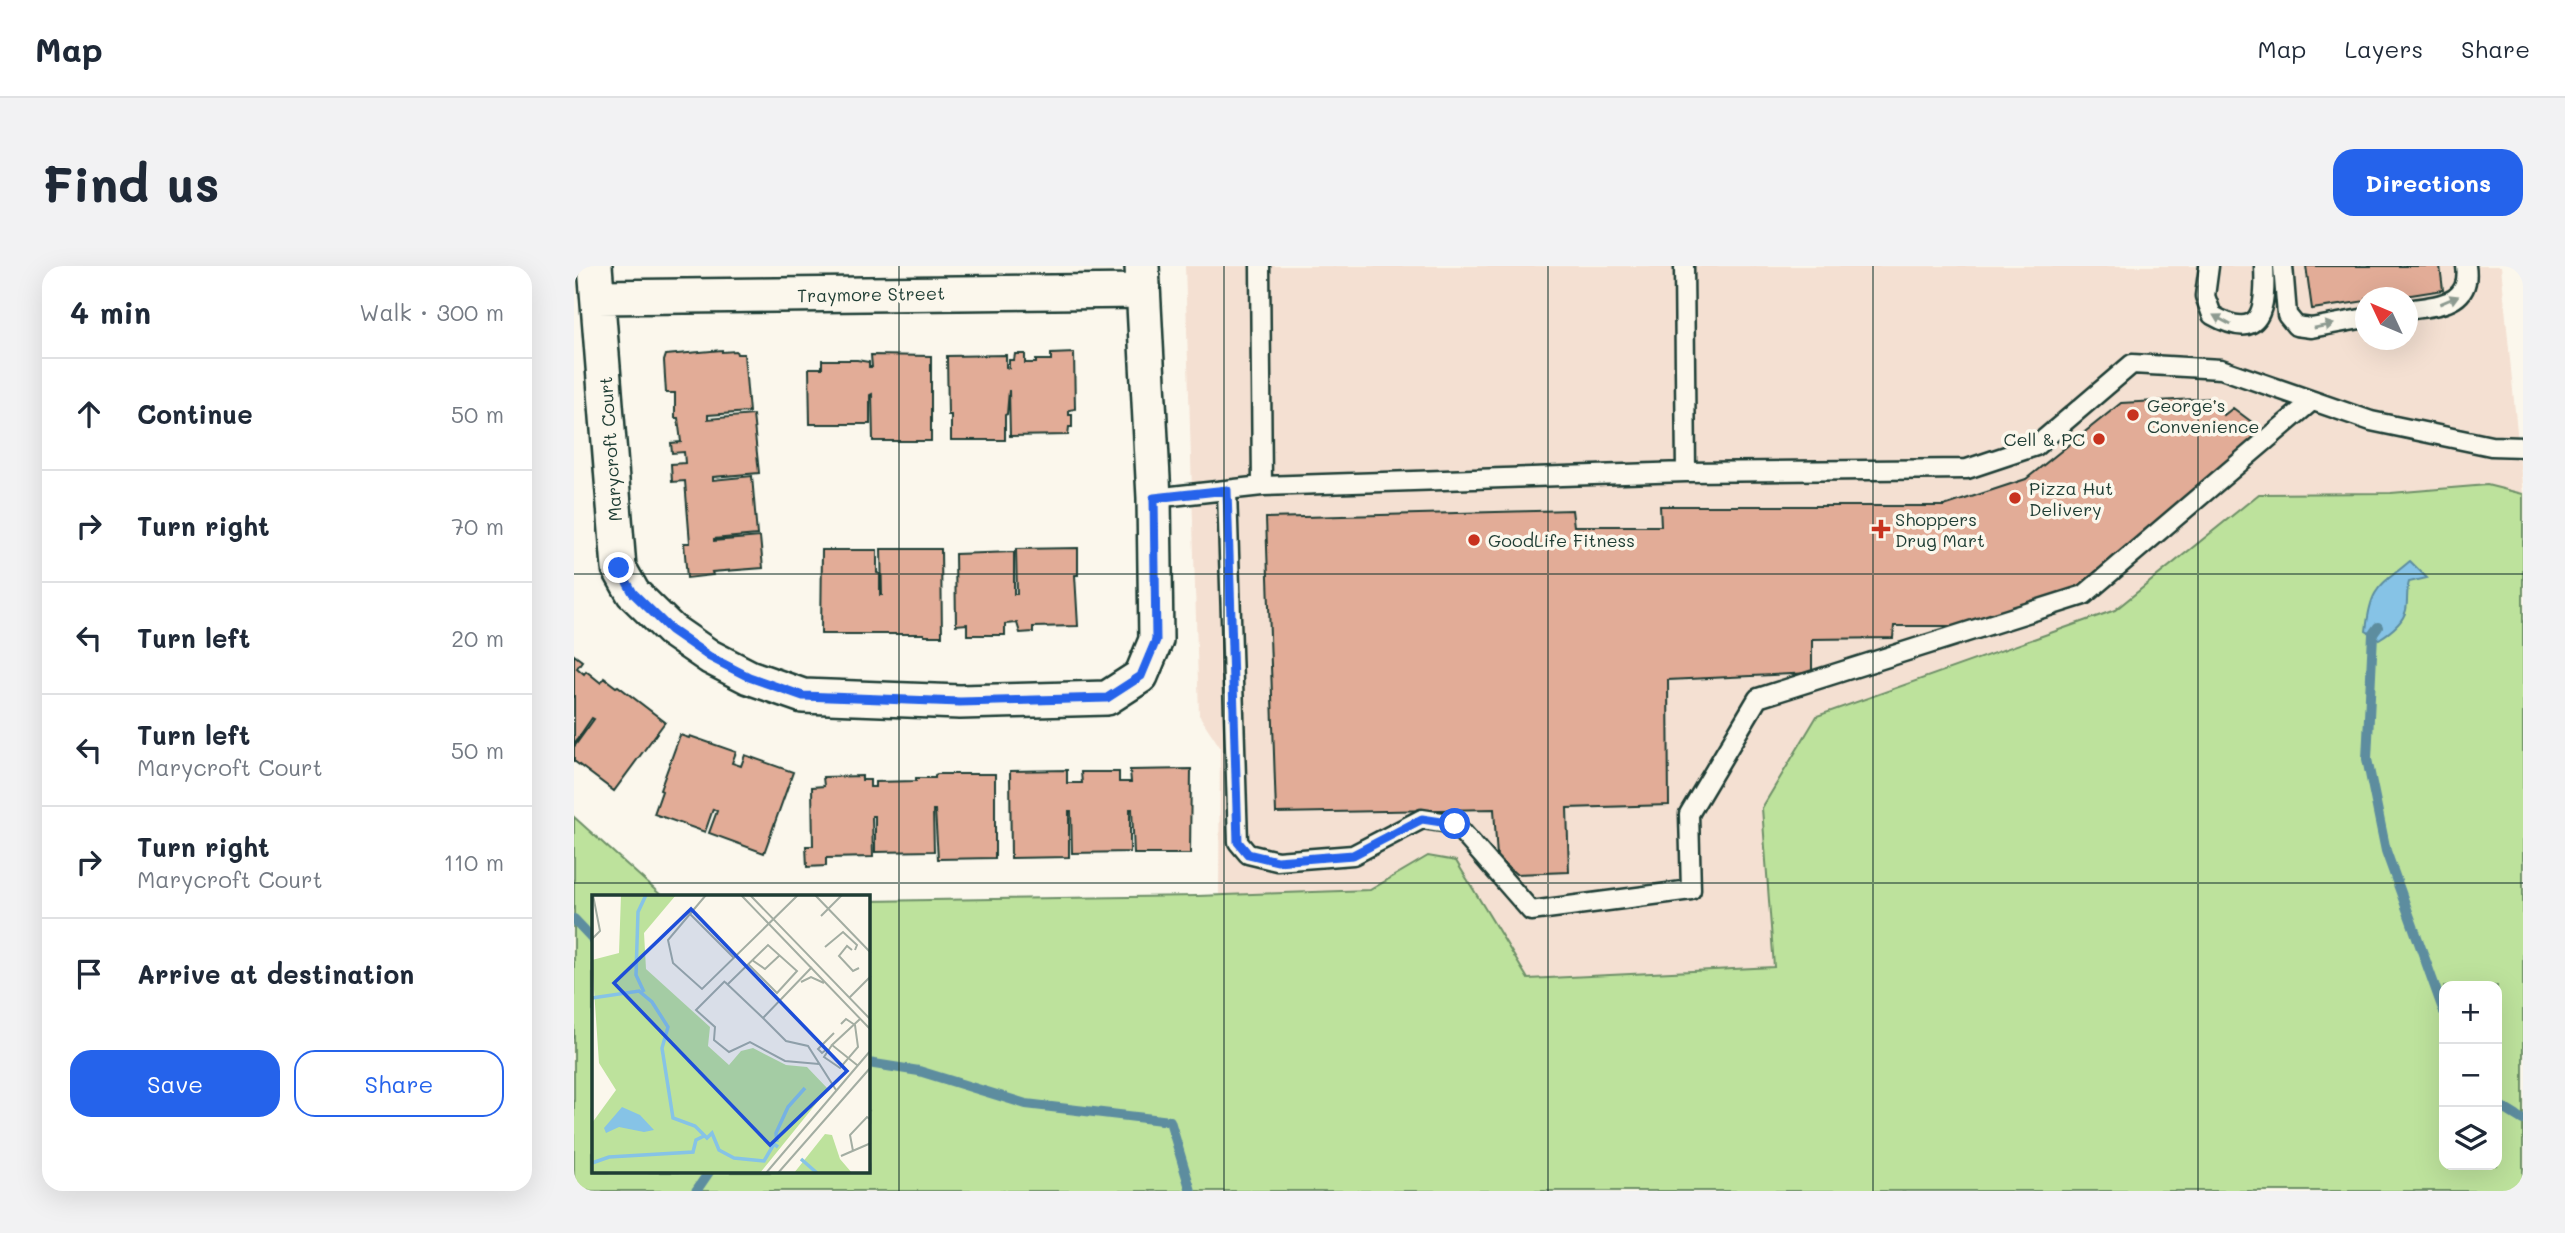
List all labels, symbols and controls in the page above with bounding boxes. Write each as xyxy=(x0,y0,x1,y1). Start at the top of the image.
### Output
text: Map xyxy=(35,27,103,70)
text: Map xyxy=(2258,33,2306,64)
text: Layers xyxy=(2344,33,2423,64)
text: Share xyxy=(2461,33,2530,64)
button: Directions xyxy=(2333,149,2523,216)
text: Find us xyxy=(42,151,220,214)
street label: Traymore Street xyxy=(797,281,945,307)
north arrow xyxy=(2355,287,2418,350)
text: 4 min xyxy=(70,292,151,332)
one-way arrow xyxy=(2439,294,2460,305)
text: Walk · 300 m xyxy=(359,297,504,327)
one-way arrow xyxy=(2213,314,2232,326)
one-way arrow xyxy=(2313,320,2335,331)
street label: Marycroft Court xyxy=(593,376,627,522)
place label: George's Convenience xyxy=(2147,393,2259,438)
icon: ahead xyxy=(70,395,108,433)
text: Continue xyxy=(137,397,253,431)
text: 50 m xyxy=(451,399,504,429)
marker: George's Convenience xyxy=(2125,407,2141,423)
place label: Cell & PC xyxy=(2004,427,2085,451)
marker: Cell & PC xyxy=(2091,431,2107,447)
place label: Pizza Hut Delivery xyxy=(2029,476,2113,521)
marker: Pizza Hut Delivery xyxy=(2007,490,2023,506)
icon: right xyxy=(70,507,108,545)
place label: Shoppers Drug Mart xyxy=(1895,507,1985,552)
text: Turn right xyxy=(137,509,270,543)
text: 70 m xyxy=(451,511,504,541)
marker: Shoppers Drug Mart xyxy=(1873,521,1889,537)
place label: GoodLife Fitness xyxy=(1488,528,1635,552)
marker: GoodLife Fitness xyxy=(1466,532,1482,548)
route end xyxy=(603,552,634,583)
icon: left xyxy=(70,619,108,657)
text: Turn left xyxy=(137,621,250,655)
text: 20 m xyxy=(451,623,504,653)
text: Turn left xyxy=(137,718,250,752)
icon: left xyxy=(70,731,108,769)
text: 50 m xyxy=(451,735,504,765)
text: Marycroft Court xyxy=(137,752,323,782)
route start xyxy=(1439,808,1470,839)
text: Turn right xyxy=(137,830,270,864)
icon: right xyxy=(70,843,108,881)
text: 110 m xyxy=(444,847,504,877)
text: Marycroft Court xyxy=(137,864,323,894)
inset map xyxy=(592,895,870,1174)
icon: arrive xyxy=(70,955,108,993)
text: Arrive at destination xyxy=(137,957,414,991)
map controls xyxy=(2439,981,2502,1170)
button: + xyxy=(2439,981,2502,1044)
button: − xyxy=(2439,1044,2502,1107)
button: Save xyxy=(70,1050,280,1117)
button: Share xyxy=(294,1050,504,1117)
button: layers xyxy=(2439,1107,2502,1170)

